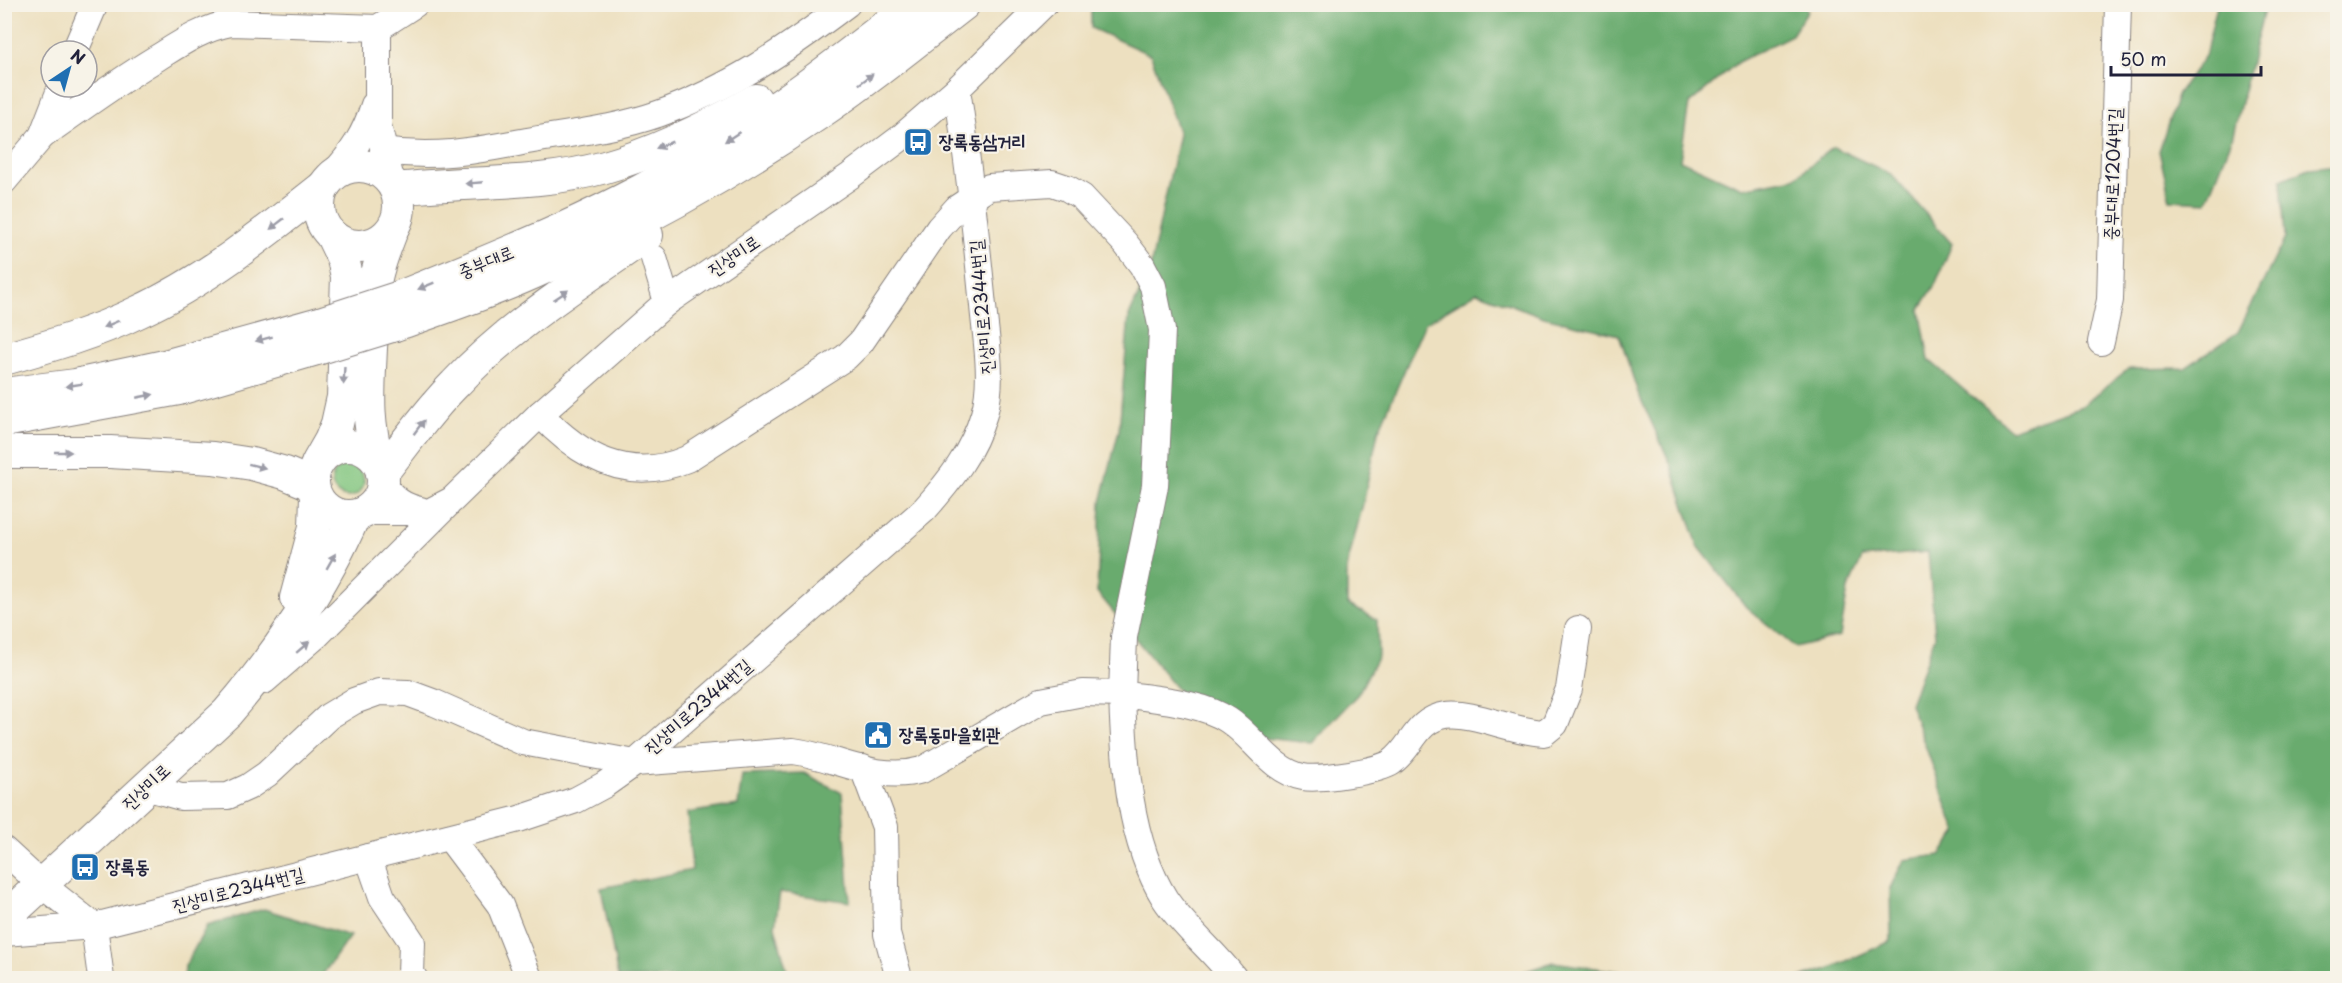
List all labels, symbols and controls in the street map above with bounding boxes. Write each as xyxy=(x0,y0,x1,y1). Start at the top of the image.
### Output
north arrow xyxy=(39,39,99,99)
scale bar xyxy=(2111,39,2261,77)
text: N xyxy=(66,43,91,69)
text: 50 m xyxy=(2120,45,2167,72)
one-way arrow xyxy=(857,73,873,85)
street label: 중부대로1204번길 xyxy=(2096,107,2127,241)
bus stop icon: 장록동삼거리 xyxy=(902,126,934,158)
place label: 장록동삼거리 xyxy=(938,127,1026,154)
one-way arrow xyxy=(725,131,741,143)
one-way arrow xyxy=(655,141,673,150)
one-way arrow xyxy=(464,178,483,188)
one-way arrow xyxy=(269,217,285,230)
street label: 진상미로 xyxy=(702,227,765,282)
street label: 중부대로 xyxy=(454,237,517,284)
street label: 진상미로2344번길 xyxy=(961,238,1000,376)
one-way arrow xyxy=(416,281,434,291)
one-way arrow xyxy=(553,290,569,301)
one-way arrow xyxy=(101,319,119,329)
one-way arrow xyxy=(255,335,273,344)
one-way arrow xyxy=(339,366,348,385)
one-way arrow xyxy=(65,380,84,389)
one-way arrow xyxy=(136,391,155,400)
one-way arrow xyxy=(412,419,424,434)
one-way arrow xyxy=(53,447,72,457)
one-way arrow xyxy=(248,461,266,471)
one-way arrow xyxy=(326,552,336,569)
one-way arrow xyxy=(295,641,311,654)
street label: 진상미로2344번길 xyxy=(637,651,757,760)
public building icon: 장록동마을회관 xyxy=(862,719,894,751)
place label: 장록동마을회관 xyxy=(898,720,1001,747)
street label: 진상미로 xyxy=(115,756,175,816)
bus stop icon: 장록동 xyxy=(69,851,101,883)
place label: 장록동 xyxy=(105,852,149,879)
street label: 진상미로2344번길 xyxy=(169,859,307,918)

